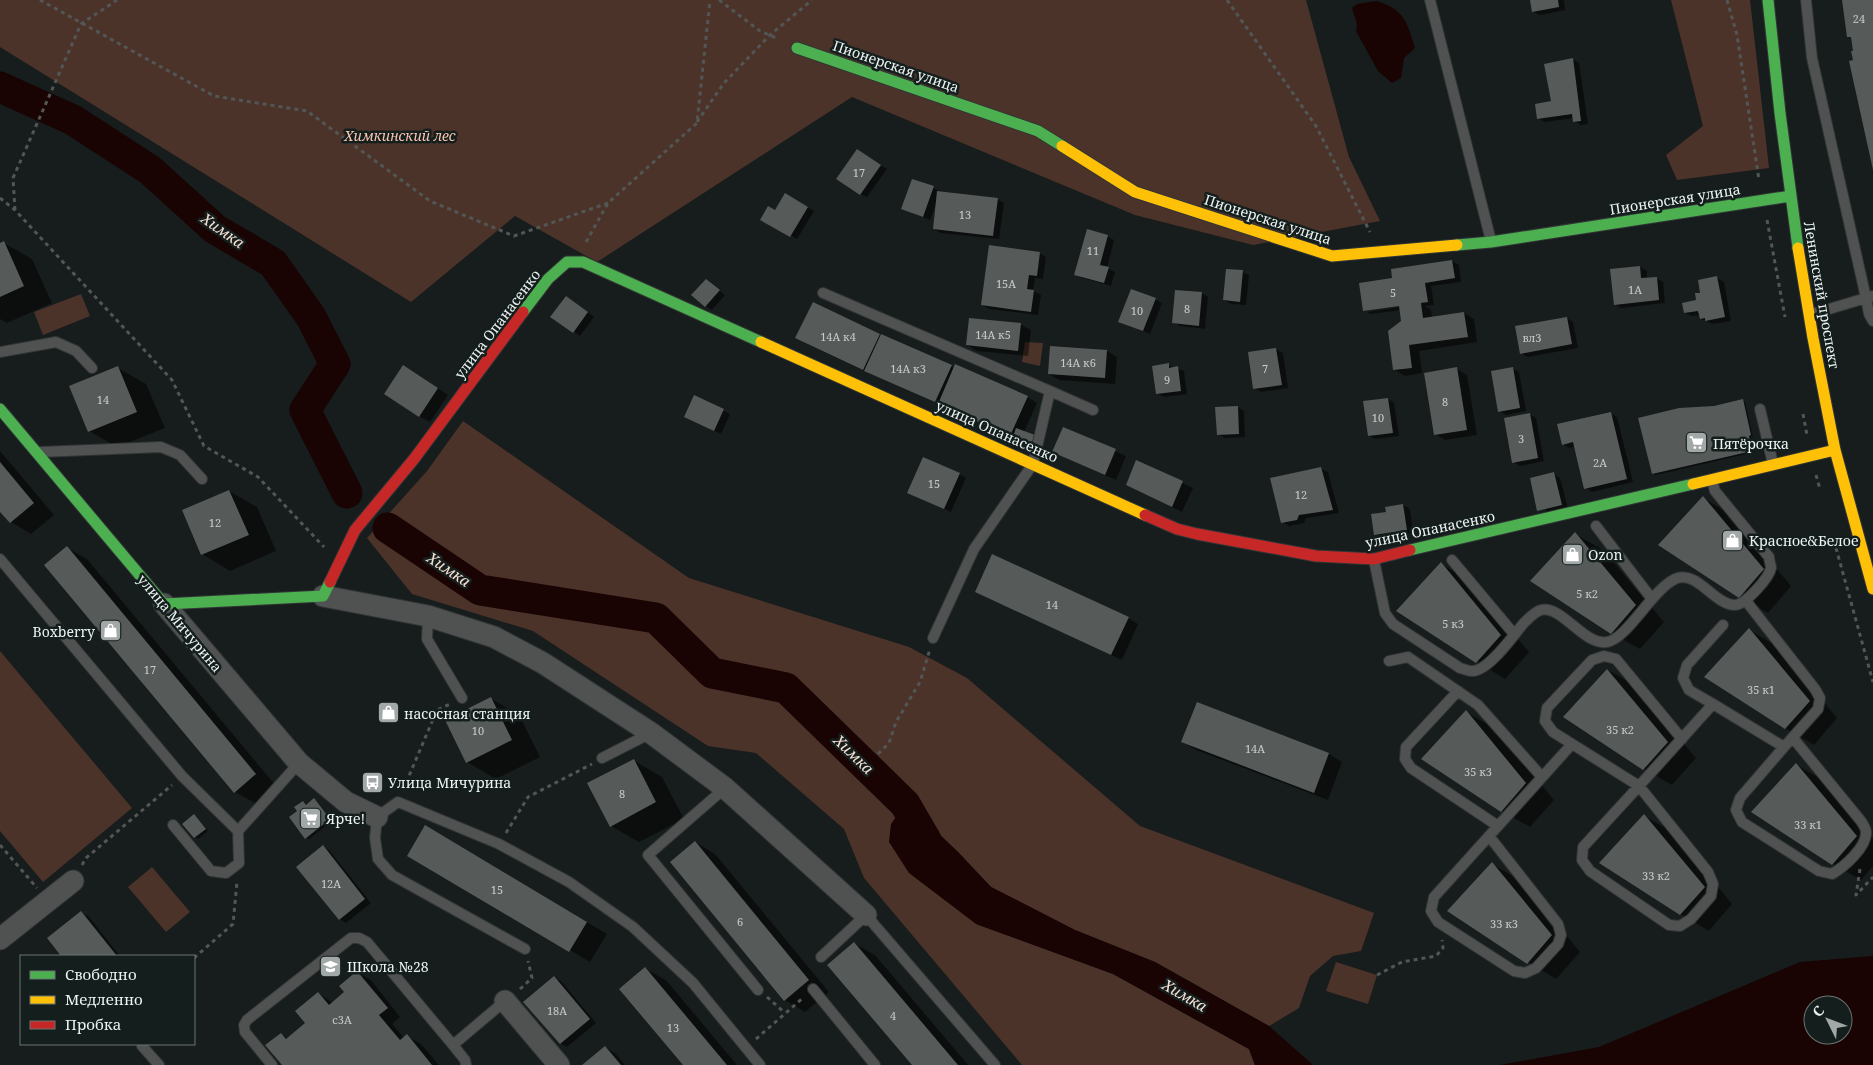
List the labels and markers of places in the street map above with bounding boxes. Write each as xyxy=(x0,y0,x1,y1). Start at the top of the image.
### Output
supermarket icon: Пятёрочка xyxy=(1685,431,1709,455)
place label: Пятёрочка xyxy=(1713,434,1789,453)
shop icon: Красное&Белое xyxy=(1721,528,1745,552)
place label: Красное&Белое xyxy=(1749,531,1858,550)
shop icon: Ozon xyxy=(1560,542,1584,566)
place label: Ozon xyxy=(1588,545,1623,564)
shop icon: Boxberry xyxy=(99,619,123,643)
place label: Boxberry xyxy=(32,622,95,641)
shop icon: насосная станция xyxy=(376,701,400,725)
place label: насосная станция xyxy=(404,704,531,723)
bus stop icon: Улица Мичурина xyxy=(360,770,384,794)
place label: Улица Мичурина xyxy=(388,773,511,792)
supermarket icon: Ярче! xyxy=(298,806,322,830)
place label: Ярче! xyxy=(325,809,365,828)
school or university icon: Школа №28 xyxy=(319,954,343,978)
place label: Школа №28 xyxy=(347,957,429,976)

